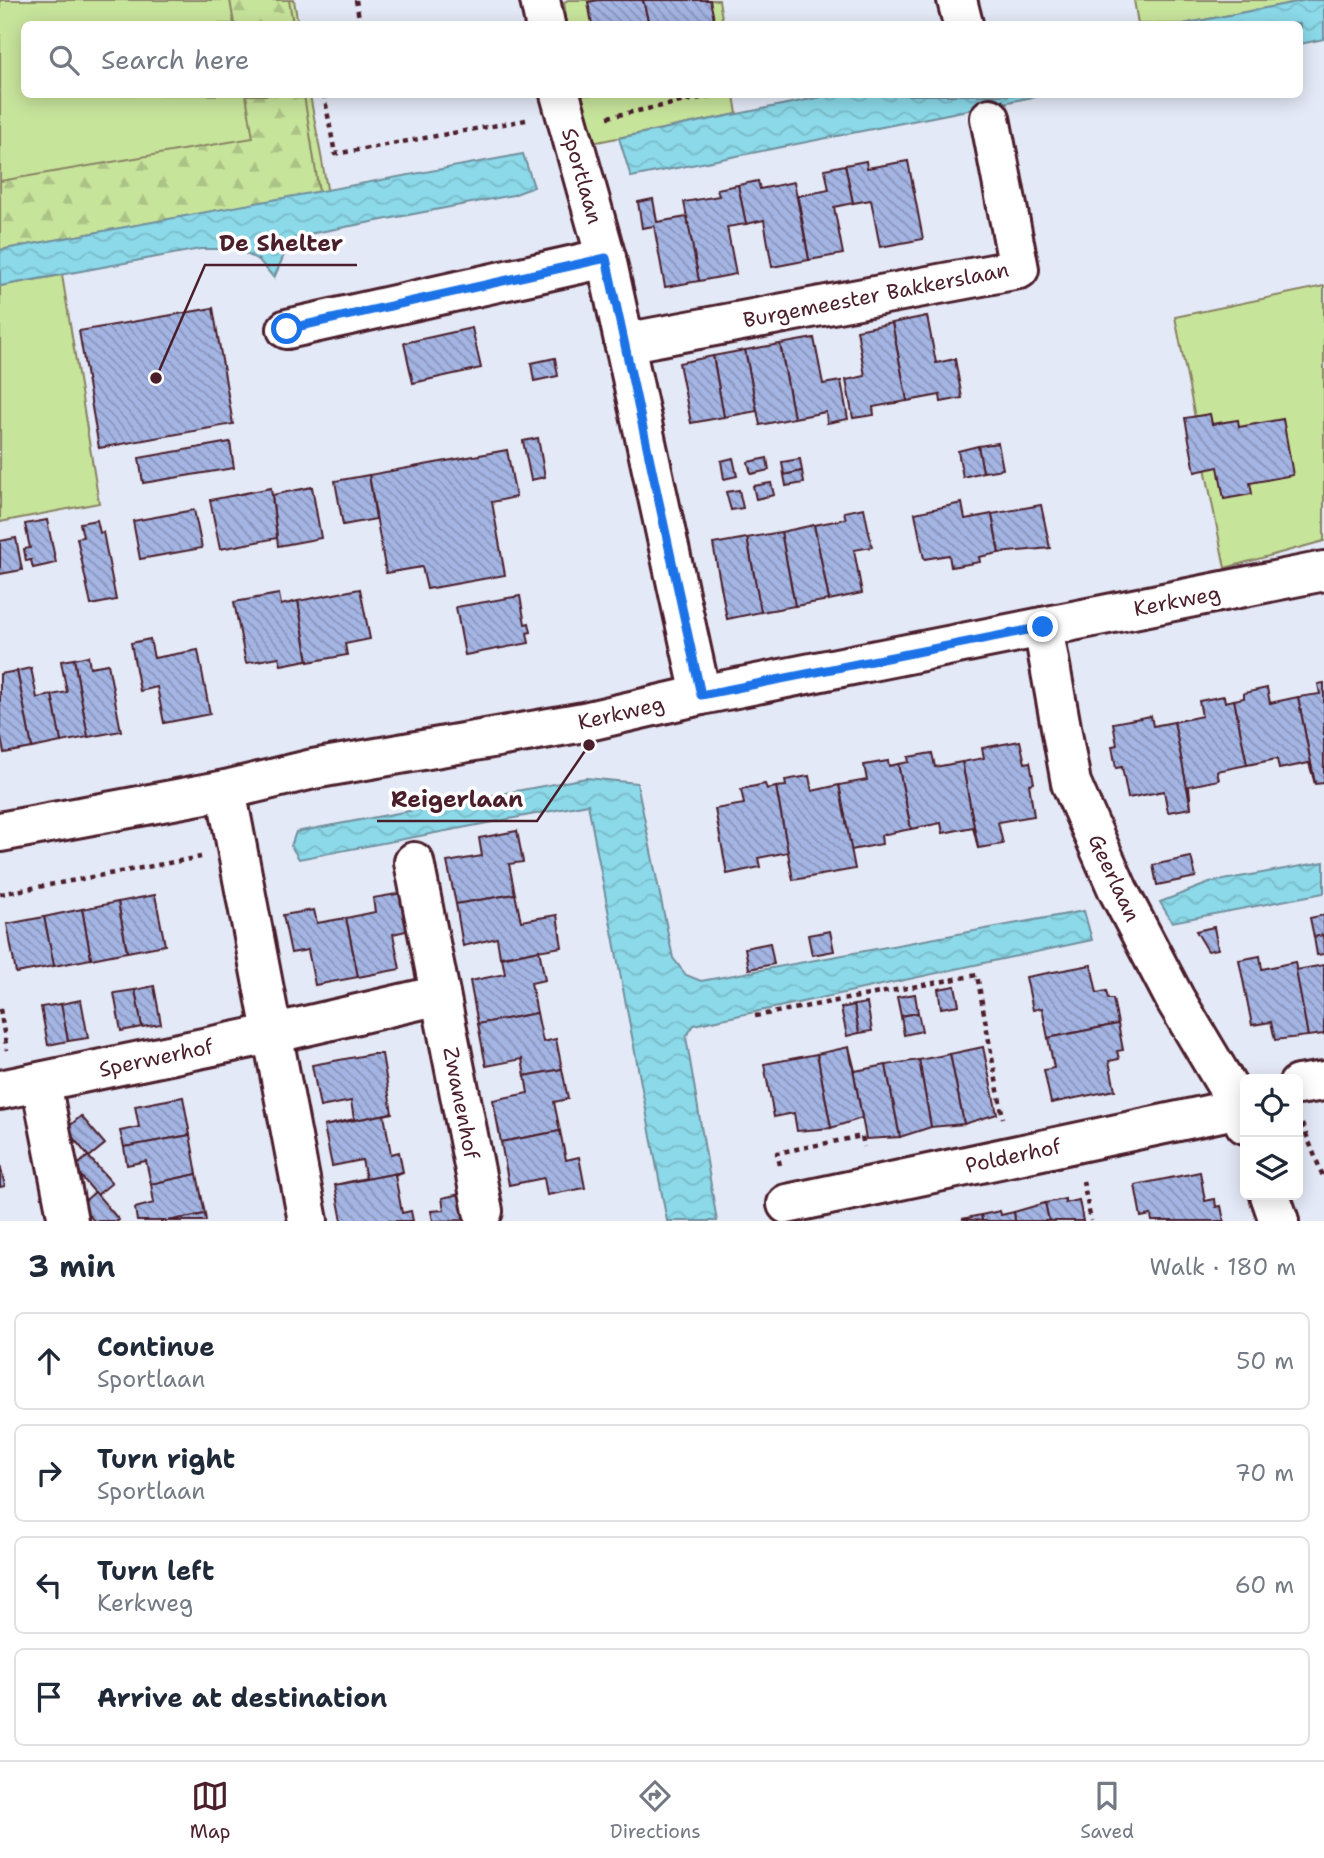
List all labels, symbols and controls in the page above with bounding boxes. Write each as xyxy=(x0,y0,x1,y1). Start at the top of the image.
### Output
search box xyxy=(21,21,1303,98)
icon: search xyxy=(45,41,83,79)
text: Search here xyxy=(101,42,250,77)
street label: Sportlaan xyxy=(555,125,609,228)
callout: De Shelter xyxy=(205,221,357,265)
text: De Shelter xyxy=(219,228,343,258)
street label: Burgemeester Bakkerslaan xyxy=(741,255,1011,334)
route start xyxy=(271,313,302,344)
street label: Kerkweg xyxy=(1131,579,1223,623)
route end xyxy=(1027,611,1058,642)
street label: Kerkweg xyxy=(575,689,667,737)
callout: Reigerlaan xyxy=(377,777,537,821)
text: Reigerlaan xyxy=(391,784,523,814)
street label: Geerlaan xyxy=(1082,830,1147,926)
street label: Sperwerhof xyxy=(96,1032,216,1084)
street label: Zwanenhof xyxy=(436,1045,486,1162)
map controls xyxy=(1240,1074,1303,1200)
button: locate xyxy=(1240,1074,1303,1137)
street label: Polderhof xyxy=(963,1132,1064,1180)
button: layers xyxy=(1240,1137,1303,1200)
text: 3 min xyxy=(28,1246,115,1287)
text: Walk · 180 m xyxy=(1150,1252,1296,1282)
text: Continue xyxy=(97,1329,215,1364)
icon: ahead xyxy=(30,1342,68,1380)
text: 50 m xyxy=(1236,1346,1294,1376)
text: Sportlaan xyxy=(97,1364,205,1394)
text: Turn right xyxy=(97,1441,235,1476)
icon: right xyxy=(30,1454,68,1492)
text: 70 m xyxy=(1235,1458,1294,1488)
text: Sportlaan xyxy=(97,1476,205,1506)
text: Turn left xyxy=(97,1553,214,1588)
icon: left xyxy=(30,1566,68,1604)
text: 60 m xyxy=(1235,1570,1294,1600)
text: Kerkweg xyxy=(97,1588,193,1618)
icon: arrive xyxy=(30,1678,68,1716)
text: Arrive at destination xyxy=(97,1680,387,1715)
tab: Map xyxy=(190,1777,230,1844)
tab: Directions xyxy=(610,1777,701,1844)
tab: Saved xyxy=(1080,1777,1134,1844)

